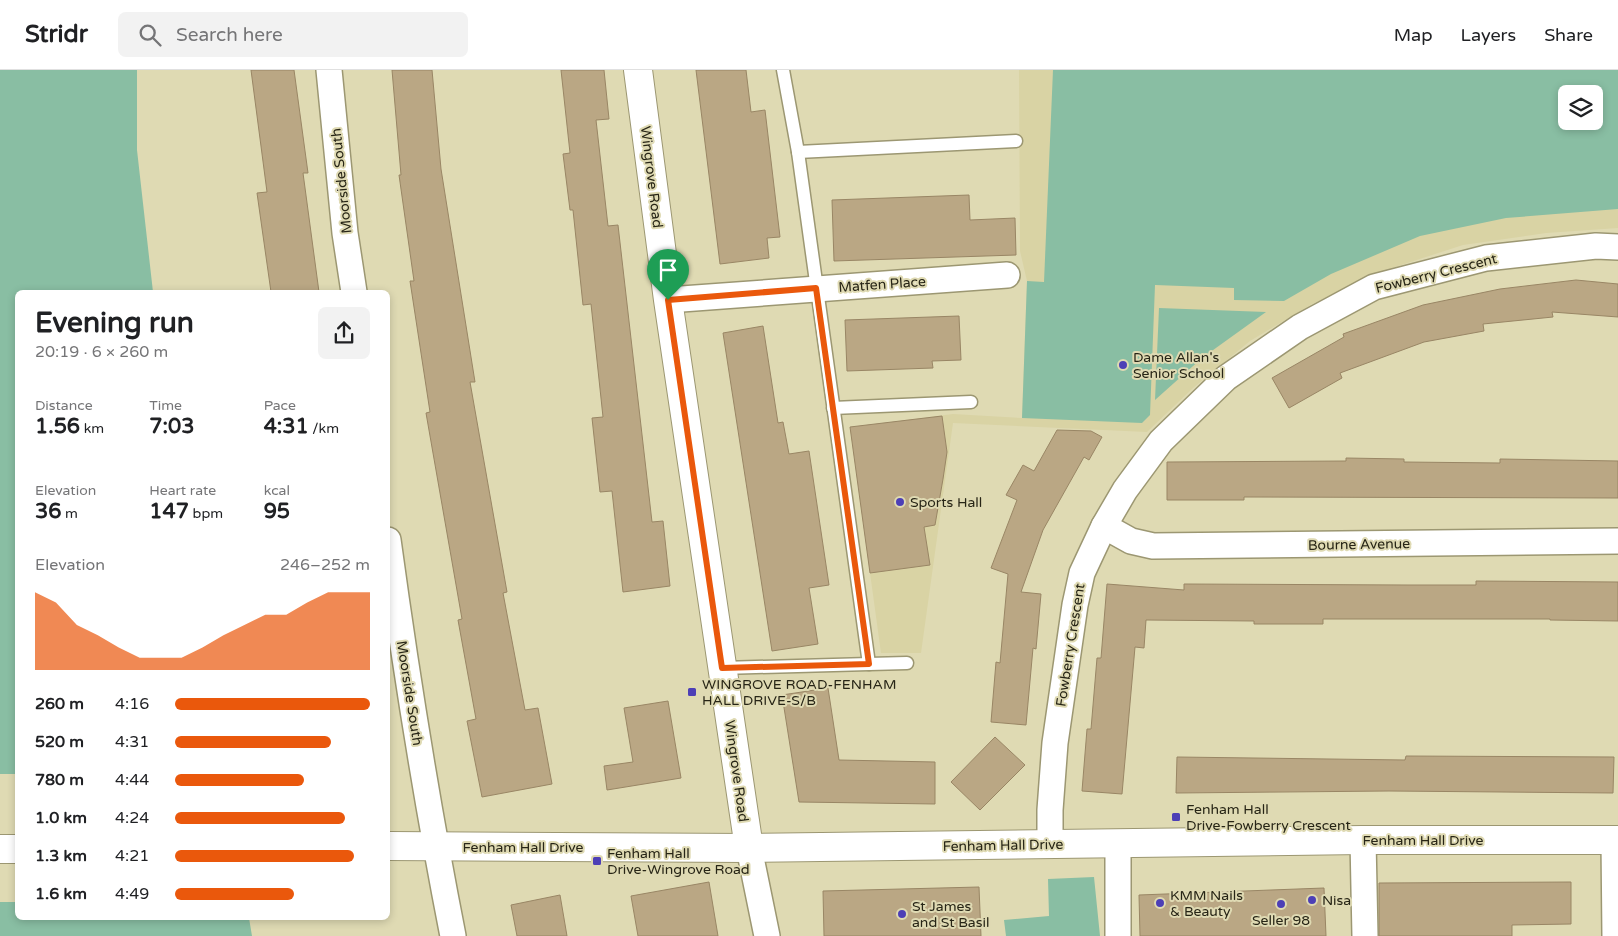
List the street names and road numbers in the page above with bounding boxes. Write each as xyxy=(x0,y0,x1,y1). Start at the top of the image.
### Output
street label: Wingrove Road xyxy=(637,125,666,229)
street label: Moorside South xyxy=(328,127,355,234)
street label: Fowberry Crescent xyxy=(1374,250,1499,297)
street label: Matfen Place xyxy=(838,273,926,296)
street label: Bourne Avenue xyxy=(1308,535,1410,554)
street label: Fowberry Crescent xyxy=(1052,582,1089,708)
street label: Moorside South xyxy=(393,639,426,747)
street label: Wingrove Road xyxy=(721,719,752,823)
street label: Fenham Hall Drive xyxy=(1363,832,1483,849)
street label: Fenham Hall Drive xyxy=(942,836,1064,855)
street label: Fenham Hall Drive xyxy=(463,839,583,856)

